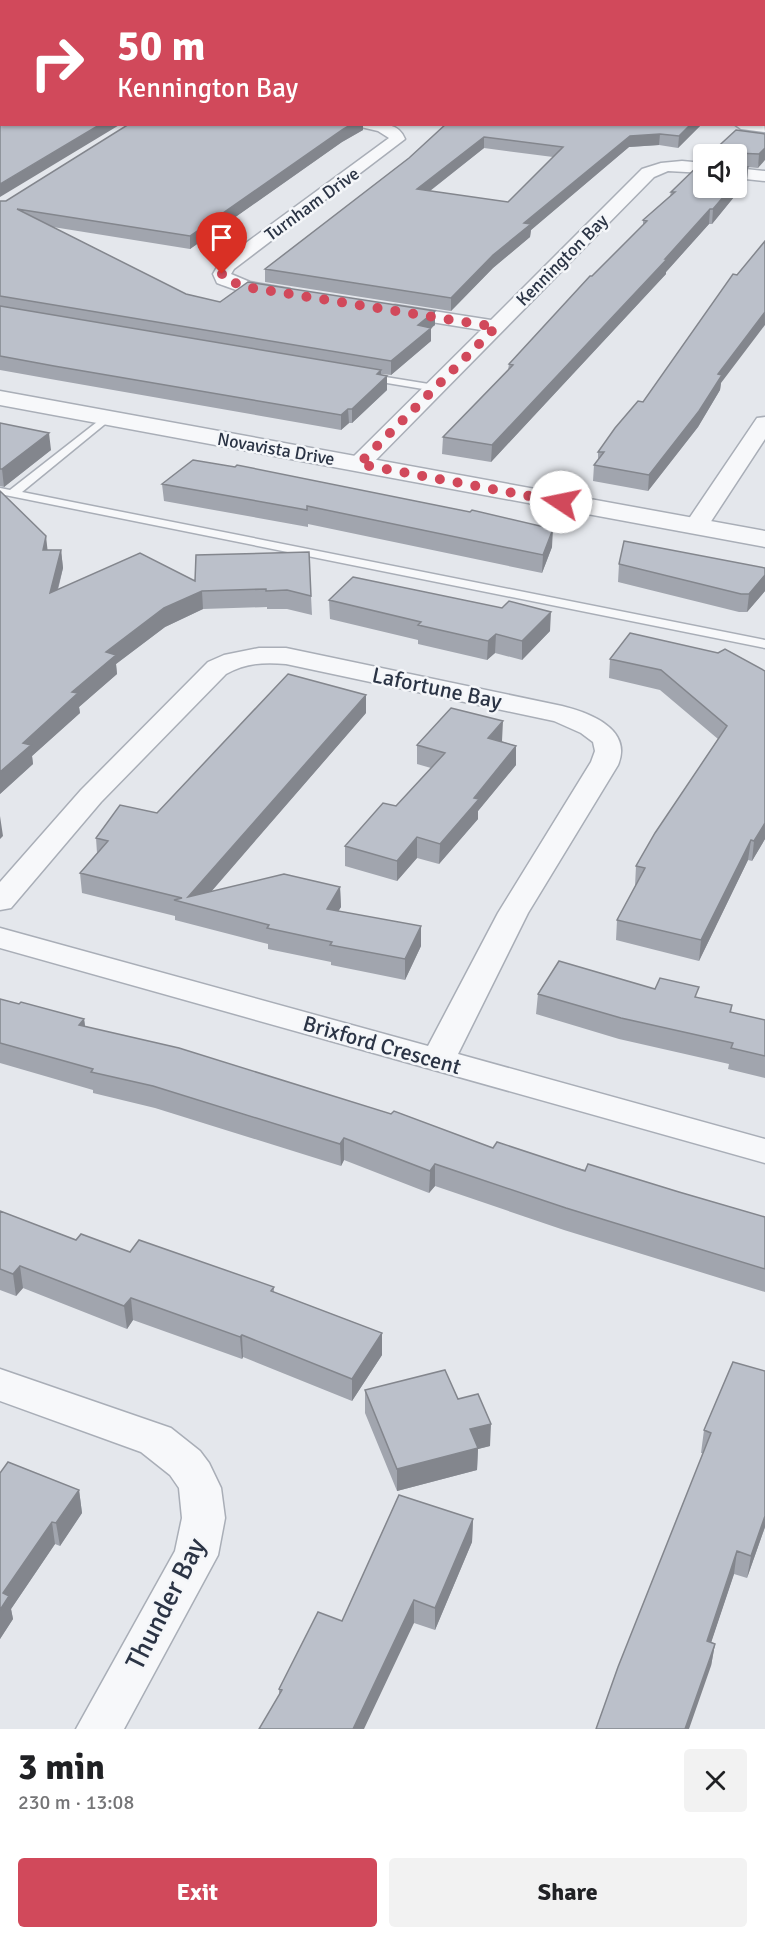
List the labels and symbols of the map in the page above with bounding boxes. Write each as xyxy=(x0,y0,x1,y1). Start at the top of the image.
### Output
street label: Turnham Drive xyxy=(261,162,363,246)
street label: Kennington Bay xyxy=(512,209,613,310)
pin xyxy=(196,212,247,274)
street label: Novavista Drive xyxy=(216,428,336,470)
position arrow xyxy=(529,470,593,534)
street label: Lafortune Bay xyxy=(370,661,505,715)
street label: Brixford Crescent xyxy=(300,1010,464,1081)
street label: Thunder Bay xyxy=(119,1532,213,1675)

